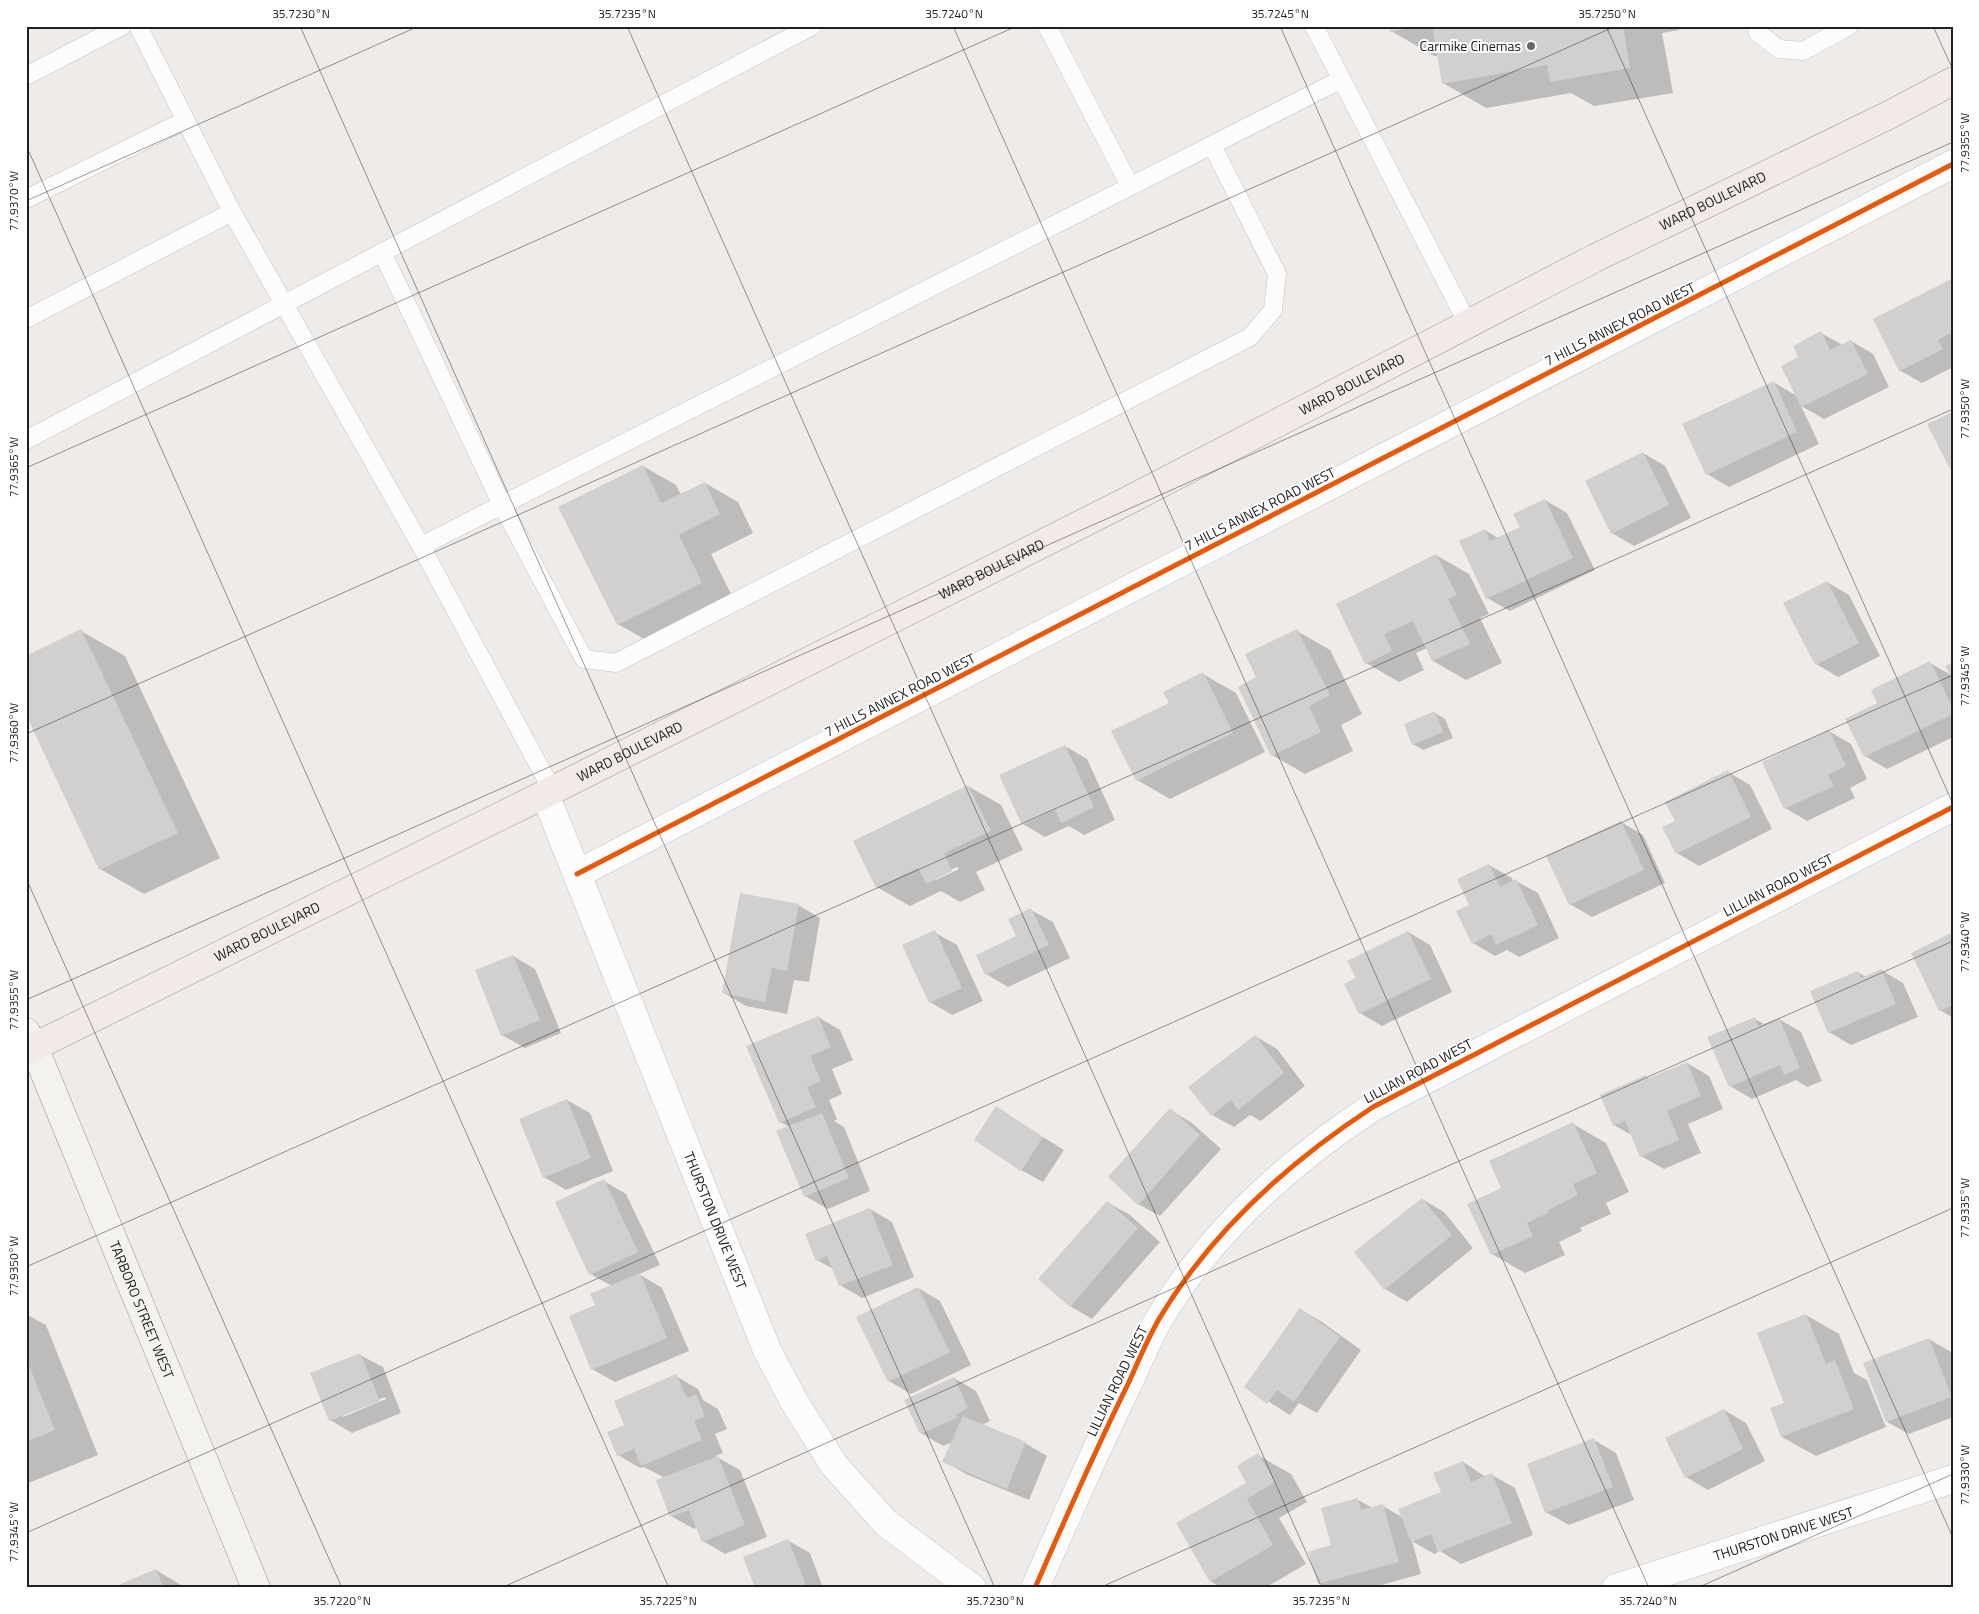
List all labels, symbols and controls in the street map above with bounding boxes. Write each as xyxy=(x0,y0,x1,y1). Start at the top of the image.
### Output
text: 35.7230°N xyxy=(272,4,330,23)
text: 35.7235°N xyxy=(598,4,656,23)
text: 35.7240°N xyxy=(925,4,983,23)
text: 35.7245°N xyxy=(1251,4,1309,23)
text: 35.7250°N xyxy=(1578,4,1636,23)
place label: Carmike Cinemas xyxy=(1420,35,1521,56)
marker: Carmike Cinemas xyxy=(1525,40,1537,52)
text: 77.9355°W xyxy=(1955,113,1974,173)
street label: WARD BOULEVARD xyxy=(1656,165,1769,235)
text: 77.9370°W xyxy=(4,171,23,231)
street label: 7 HILLS ANNEX ROAD WEST xyxy=(1541,276,1700,371)
street label: WARD BOULEVARD xyxy=(1295,348,1408,420)
text: 77.9350°W xyxy=(1955,379,1974,439)
text: 77.9365°W xyxy=(4,437,23,497)
street label: 7 HILLS ANNEX ROAD WEST xyxy=(1181,461,1340,556)
street label: WARD BOULEVARD xyxy=(935,533,1048,604)
text: 77.9345°W xyxy=(1955,646,1974,706)
street label: 7 HILLS ANNEX ROAD WEST xyxy=(821,647,980,742)
text: 77.9360°W xyxy=(4,703,23,763)
street label: WARD BOULEVARD xyxy=(573,715,686,786)
street label: LILLIAN ROAD WEST xyxy=(1719,847,1837,921)
street label: WARD BOULEVARD xyxy=(210,896,324,966)
text: 77.9340°W xyxy=(1955,912,1974,972)
text: 77.9355°W xyxy=(4,970,23,1030)
street label: LILLIAN ROAD WEST xyxy=(1359,1033,1477,1108)
street label: THURSTON DRIVE WEST xyxy=(679,1148,753,1292)
text: 77.9335°W xyxy=(1955,1178,1974,1238)
text: 77.9350°W xyxy=(4,1236,23,1296)
street label: TARBORO STREET WEST xyxy=(105,1237,180,1382)
street label: LILLIAN ROAD WEST xyxy=(1081,1321,1153,1440)
text: 77.9330°W xyxy=(1955,1445,1974,1505)
street label: THURSTON DRIVE WEST xyxy=(1711,1501,1857,1566)
text: 77.9345°W xyxy=(4,1502,23,1562)
text: 35.7220°N xyxy=(313,1591,371,1610)
text: 35.7225°N xyxy=(639,1591,697,1610)
text: 35.7230°N xyxy=(966,1591,1024,1610)
text: 35.7235°N xyxy=(1292,1591,1350,1610)
text: 35.7240°N xyxy=(1619,1591,1677,1610)

